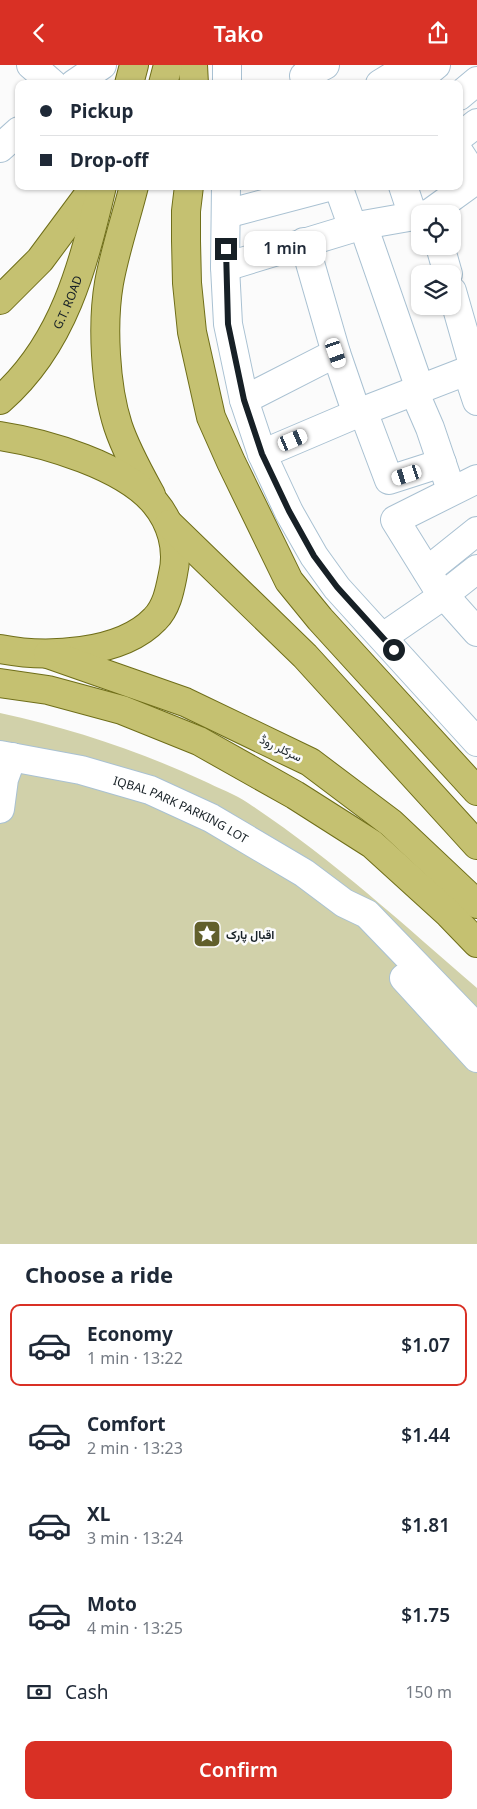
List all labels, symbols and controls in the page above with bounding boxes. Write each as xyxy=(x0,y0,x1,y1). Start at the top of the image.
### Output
text: Tako xyxy=(213,18,264,48)
icon: back xyxy=(25,19,53,47)
icon: share xyxy=(424,19,452,47)
text: Pickup xyxy=(70,98,133,124)
text: Drop-off xyxy=(70,147,149,173)
map controls xyxy=(411,205,461,315)
button: locate xyxy=(411,205,461,255)
callout: 1 min xyxy=(244,231,326,267)
text: 1 min xyxy=(263,237,307,259)
route end xyxy=(215,238,237,260)
button: layers xyxy=(411,265,461,315)
street label: G.T. ROAD xyxy=(48,273,86,332)
car xyxy=(324,336,347,370)
car xyxy=(276,427,309,453)
car xyxy=(390,463,423,487)
route start xyxy=(383,639,405,661)
street label: سرکلر روڈ xyxy=(257,731,305,765)
street label: IQBAL PARK PARKING LOT xyxy=(111,771,252,847)
place icon: اقبال پارک xyxy=(192,919,222,949)
place label: اقبال پارک xyxy=(226,926,274,943)
text: Choose a ride xyxy=(25,1259,173,1289)
text: Economy xyxy=(87,1321,173,1347)
icon: car xyxy=(27,1323,72,1368)
text: $1.07 xyxy=(401,1332,450,1358)
text: 1 min · 13:22 xyxy=(87,1347,183,1369)
text: Comfort xyxy=(87,1411,166,1437)
icon: car xyxy=(27,1413,72,1458)
text: $1.44 xyxy=(401,1422,450,1448)
text: 2 min · 13:23 xyxy=(87,1437,183,1459)
text: XL xyxy=(87,1501,110,1527)
icon: car xyxy=(27,1503,72,1548)
text: $1.81 xyxy=(401,1512,450,1538)
text: 3 min · 13:24 xyxy=(87,1527,183,1549)
text: Moto xyxy=(87,1591,137,1617)
icon: car xyxy=(27,1593,72,1638)
text: $1.75 xyxy=(401,1602,450,1628)
text: 4 min · 13:25 xyxy=(87,1617,183,1639)
icon: cash xyxy=(25,1678,53,1706)
text: Cash xyxy=(65,1679,109,1705)
text: 150 m xyxy=(405,1681,452,1703)
button: Confirm xyxy=(25,1741,452,1799)

